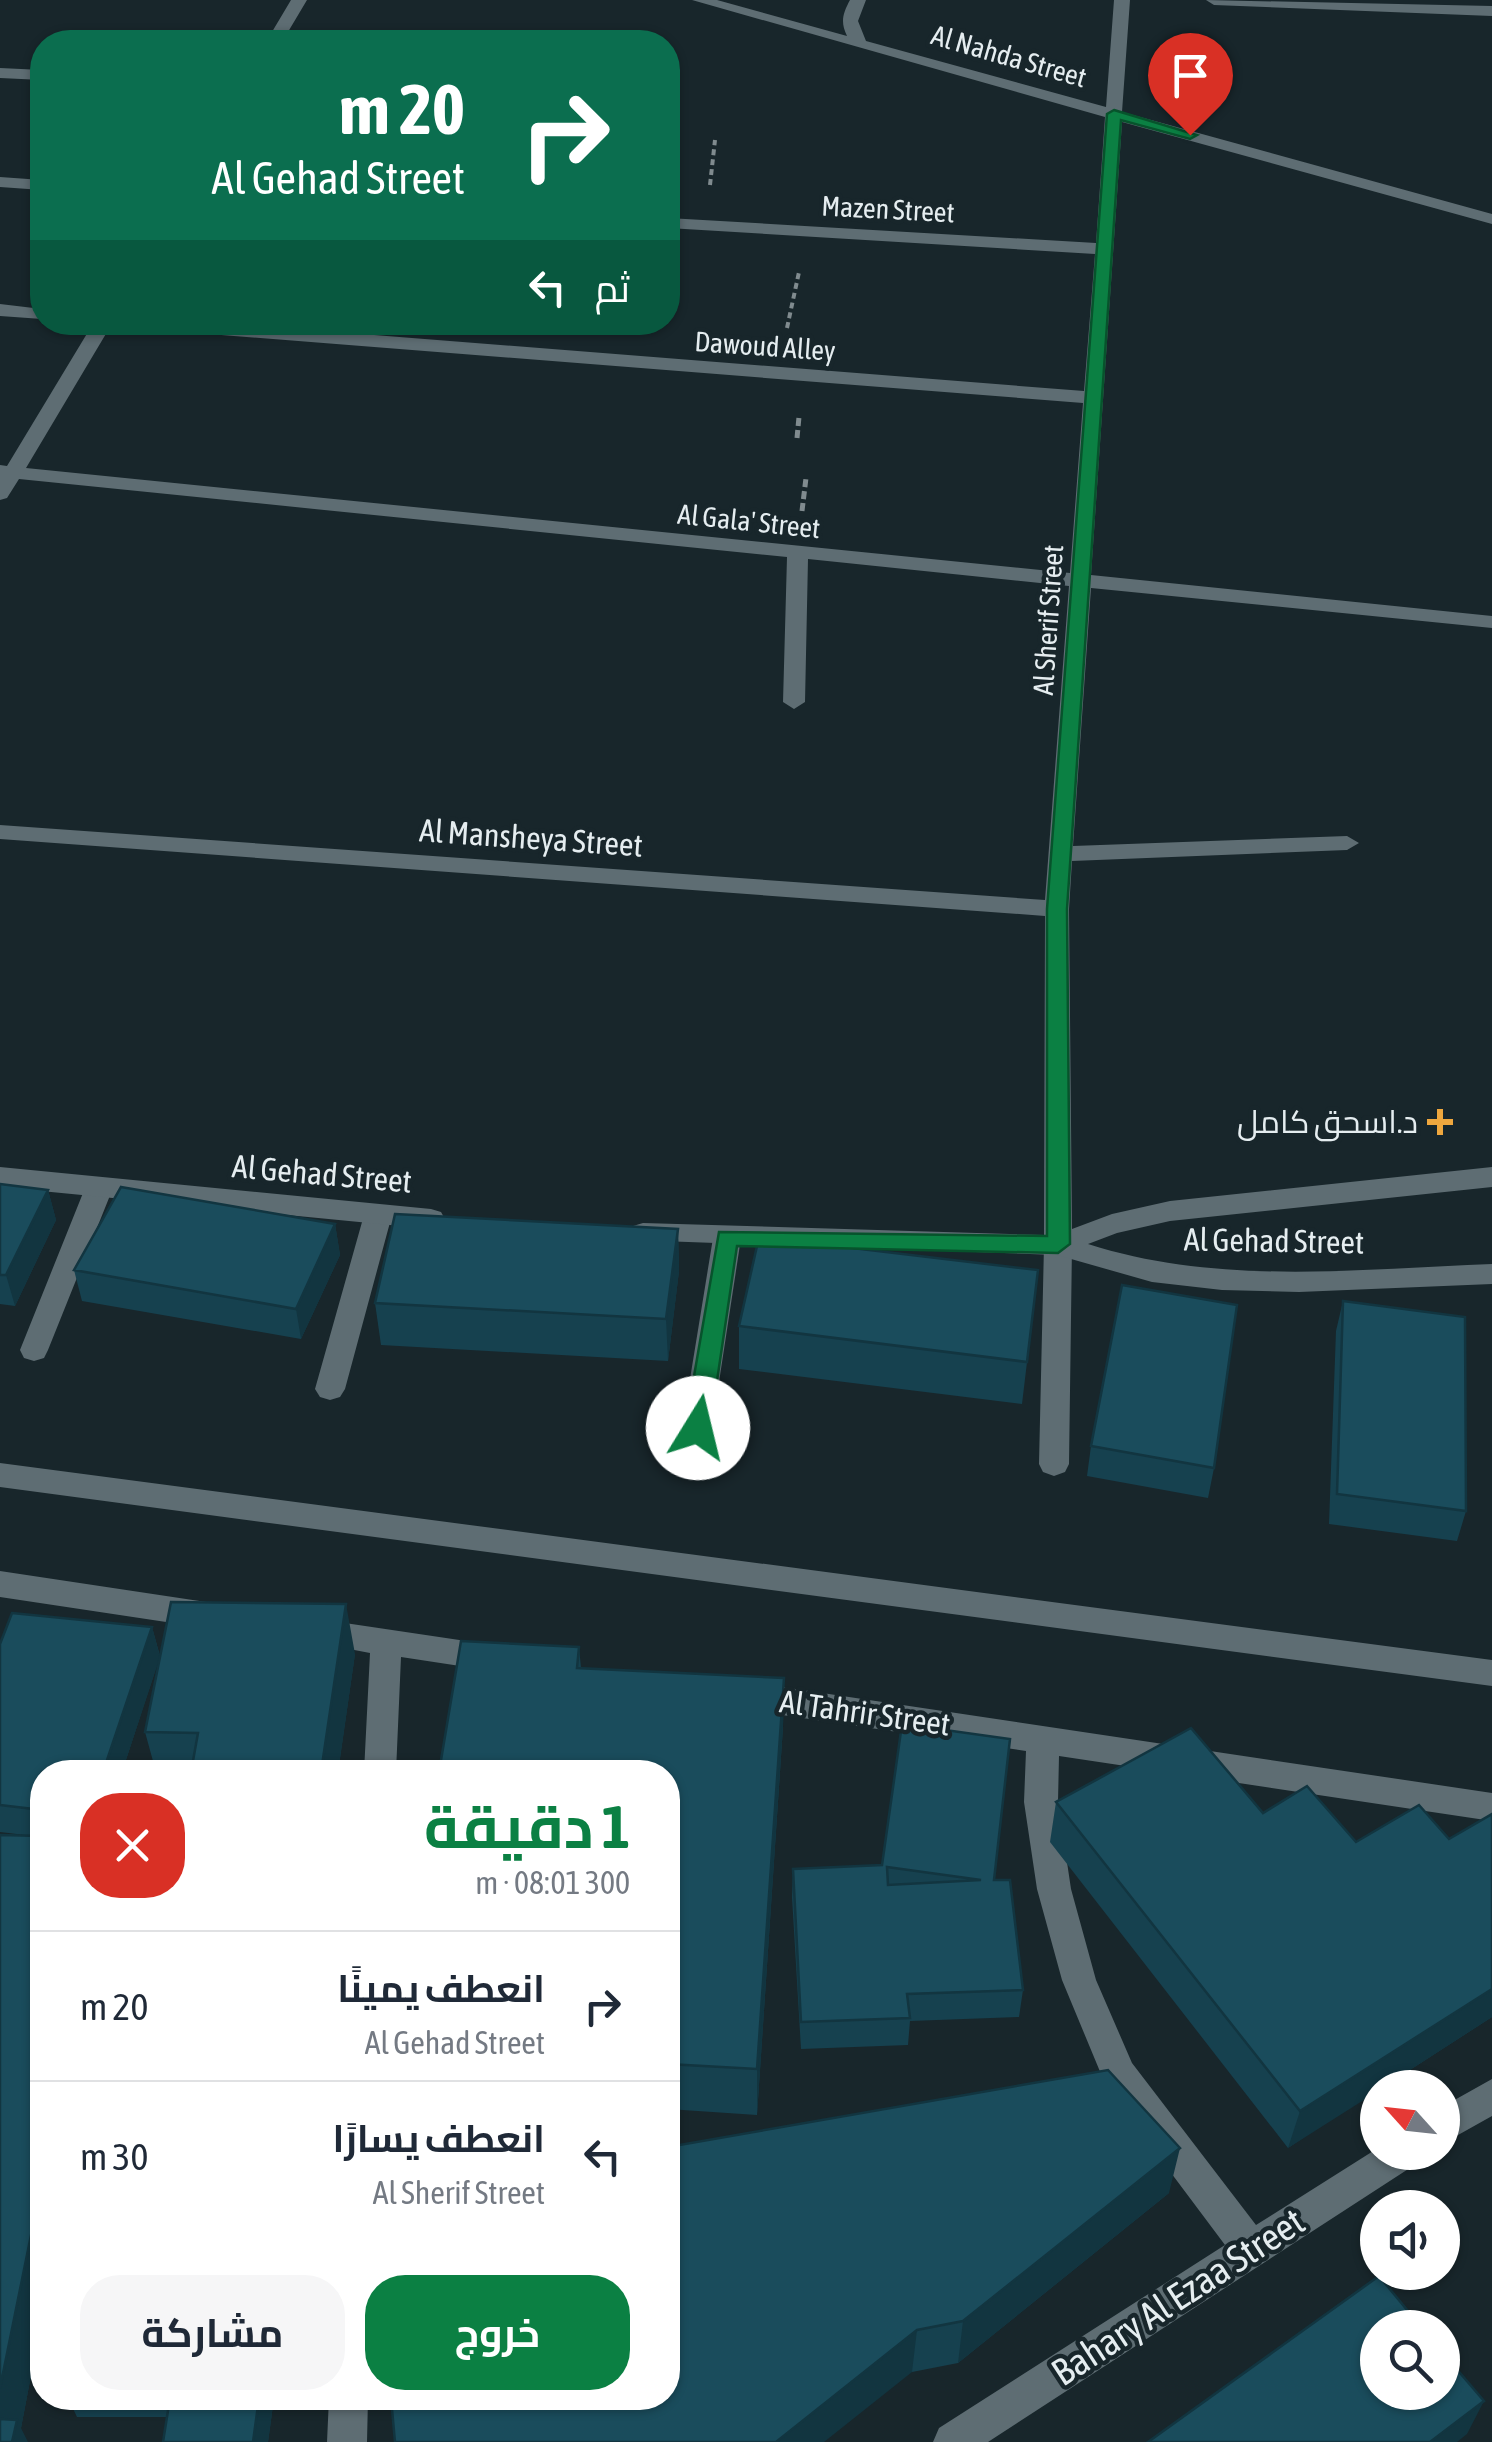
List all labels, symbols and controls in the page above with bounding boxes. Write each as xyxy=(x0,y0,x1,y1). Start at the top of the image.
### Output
street label: Al Nahda Street xyxy=(928,19,1090,93)
pin xyxy=(1148,33,1233,136)
icon: arrive xyxy=(1163,48,1218,103)
text: 20 m xyxy=(339,69,465,149)
icon: right xyxy=(500,70,630,200)
text: Al Gehad Street xyxy=(212,152,465,204)
street label: Mazen Street xyxy=(821,190,955,228)
icon: left xyxy=(520,260,575,315)
text: ثم xyxy=(595,267,630,310)
street label: Dawoud Alley xyxy=(693,325,837,367)
street label: Al Gala' Street xyxy=(676,498,822,544)
street label: Al Sherif Street xyxy=(1027,544,1069,696)
street label: Al Mansheya Street xyxy=(418,811,644,864)
place label: د.اسحق كامل xyxy=(1237,1103,1418,1142)
marker: د.اسحق كامل xyxy=(1427,1109,1453,1135)
street label: Al Gehad Street xyxy=(231,1147,413,1200)
street label: Al Gehad Street xyxy=(1184,1220,1364,1261)
position arrow xyxy=(646,1376,750,1480)
street label: Al Tahrir Street xyxy=(778,1682,953,1743)
text: 1 دقيقة xyxy=(424,1792,630,1861)
button: close xyxy=(80,1793,185,1898)
text: 300 m · 08:01 xyxy=(475,1864,630,1901)
text: انعطف يمينًا xyxy=(337,1967,545,2010)
icon: right xyxy=(575,1979,630,2034)
text: 20 m xyxy=(80,1985,148,2028)
text: Al Gehad Street xyxy=(365,2024,545,2061)
north arrow xyxy=(1360,2070,1460,2170)
map controls xyxy=(1360,2070,1460,2410)
text: انعطف يسارًا xyxy=(333,2117,545,2160)
icon: left xyxy=(575,2129,630,2184)
text: 30 m xyxy=(80,2135,148,2178)
text: Al Sherif Street xyxy=(373,2174,545,2211)
button: sound xyxy=(1360,2190,1460,2290)
street label: Bahary Al Ezaa Street xyxy=(1044,2199,1312,2394)
button: مشاركة xyxy=(80,2275,345,2390)
button: خروج xyxy=(365,2275,630,2390)
button: search xyxy=(1360,2310,1460,2410)

